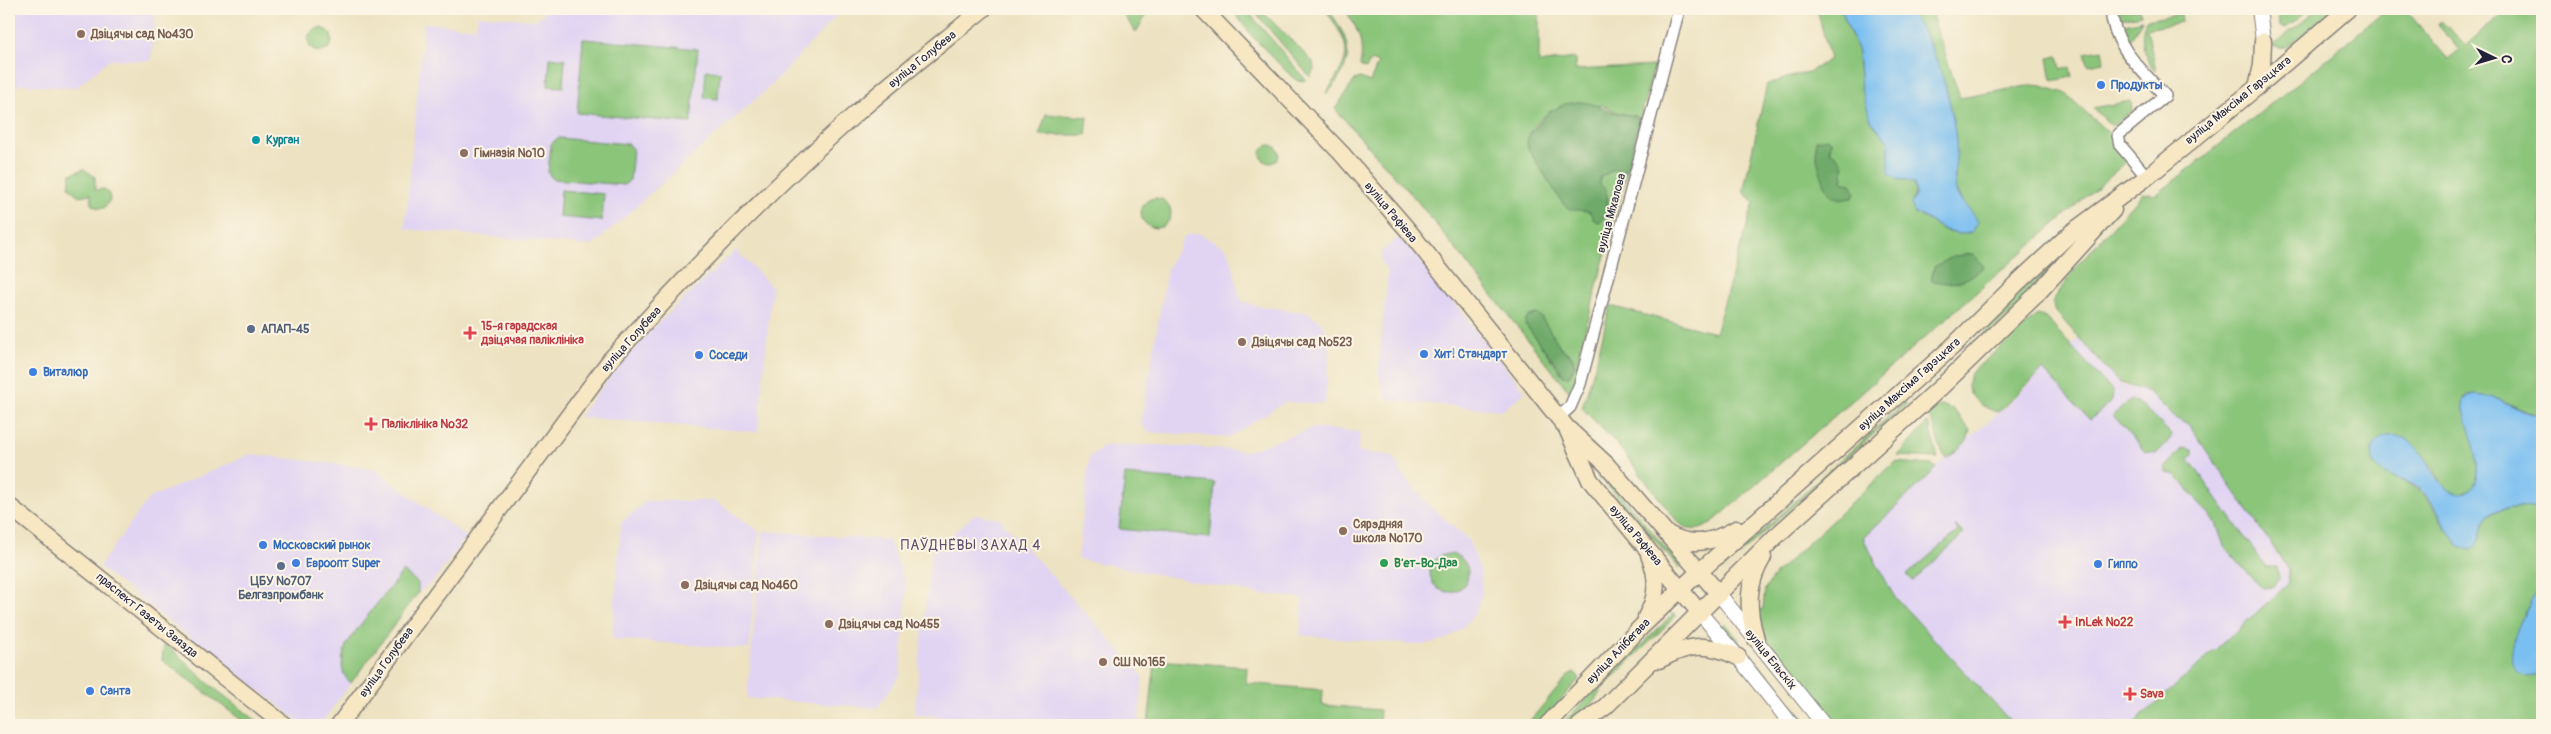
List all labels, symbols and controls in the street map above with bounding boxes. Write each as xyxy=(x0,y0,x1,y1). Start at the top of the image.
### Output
place label: Дзіцячы сад №430 xyxy=(90,27,194,42)
street label: вуліца Голубева xyxy=(885,27,960,91)
marker: Дзіцячы сад №430 xyxy=(75,28,87,40)
north arrow xyxy=(2468,32,2518,82)
street label: вуліца Максіма Гарэцкага xyxy=(2182,53,2295,148)
text: С xyxy=(2498,54,2515,64)
place label: Продукты xyxy=(2111,78,2163,93)
marker: Продукты xyxy=(2095,79,2107,91)
place label: Курган xyxy=(266,133,299,148)
marker: Курган xyxy=(250,134,262,146)
place label: Гімназія №10 xyxy=(474,146,545,161)
marker: Гімназія №10 xyxy=(458,147,470,159)
street label: вуліца Міхалова xyxy=(1594,171,1629,255)
street label: вуліца Рафіева xyxy=(1361,179,1421,246)
street label: вуліца Голубева xyxy=(598,303,665,375)
place label: 15-я гарадская дзіцячая паліклініка xyxy=(480,319,584,348)
place label: АПАП-45 xyxy=(261,322,310,337)
marker: АПАП-45 xyxy=(245,323,257,335)
marker: 15-я гарадская дзіцячая паліклініка xyxy=(463,326,477,340)
street label: вуліца Максіма Гарэцкага xyxy=(1855,334,1964,434)
place label: Дзіцячы сад №523 xyxy=(1251,335,1353,350)
marker: Дзіцячы сад №523 xyxy=(1236,336,1248,348)
place label: Хит! Стандарт xyxy=(1434,347,1508,362)
place label: Соседи xyxy=(709,348,748,363)
marker: Хит! Стандарт xyxy=(1418,348,1430,360)
marker: Соседи xyxy=(693,349,705,361)
place label: Виталюр xyxy=(43,365,88,380)
marker: Виталюр xyxy=(27,366,39,378)
marker: Паліклініка №32 xyxy=(364,417,378,431)
place label: Паліклініка №32 xyxy=(382,417,469,432)
street label: вуліца Рафіева xyxy=(1606,502,1666,569)
place label: Сярэдняя школа №170 xyxy=(1353,517,1422,546)
marker: Сярэдняя школа №170 xyxy=(1337,525,1349,537)
district label: ПАЎДНЁВЫ ЗАХАД 4 xyxy=(901,537,1041,554)
place label: Московский рынок xyxy=(273,538,372,553)
marker: Московский рынок xyxy=(257,539,269,551)
place label: Евроопт Super xyxy=(306,556,381,571)
place label: Вʼет-Во-Даа xyxy=(1394,556,1458,571)
marker: Евроопт Super xyxy=(290,557,302,569)
marker: Вʼет-Во-Даа xyxy=(1378,557,1390,569)
place label: Гиппо xyxy=(2108,557,2138,572)
marker: Гиппо xyxy=(2092,558,2104,570)
marker: ЦБУ №707 Белгазпромбанк xyxy=(275,560,287,572)
street label: праспект Газеты Звязда xyxy=(93,570,201,661)
place label: ЦБУ №707 Белгазпромбанк xyxy=(238,574,325,603)
place label: Дзіцячы сад №460 xyxy=(694,578,798,593)
marker: Дзіцячы сад №460 xyxy=(679,579,691,591)
street label: вуліца Алібегава xyxy=(1583,615,1654,687)
place label: InLek №22 xyxy=(2075,615,2134,630)
marker: InLek №22 xyxy=(2059,616,2071,628)
place label: Дзіцячы сад №455 xyxy=(838,617,940,632)
marker: Дзіцячы сад №455 xyxy=(823,618,835,630)
street label: вуліца Голубева xyxy=(356,624,417,700)
street label: вуліца Ельскіх xyxy=(1742,626,1800,693)
place label: СШ №165 xyxy=(1113,655,1166,670)
marker: СШ №165 xyxy=(1097,656,1109,668)
place label: Санта xyxy=(100,684,131,699)
marker: Санта xyxy=(84,685,96,697)
place label: Sava xyxy=(2140,687,2164,702)
marker: Sava xyxy=(2124,688,2136,700)

